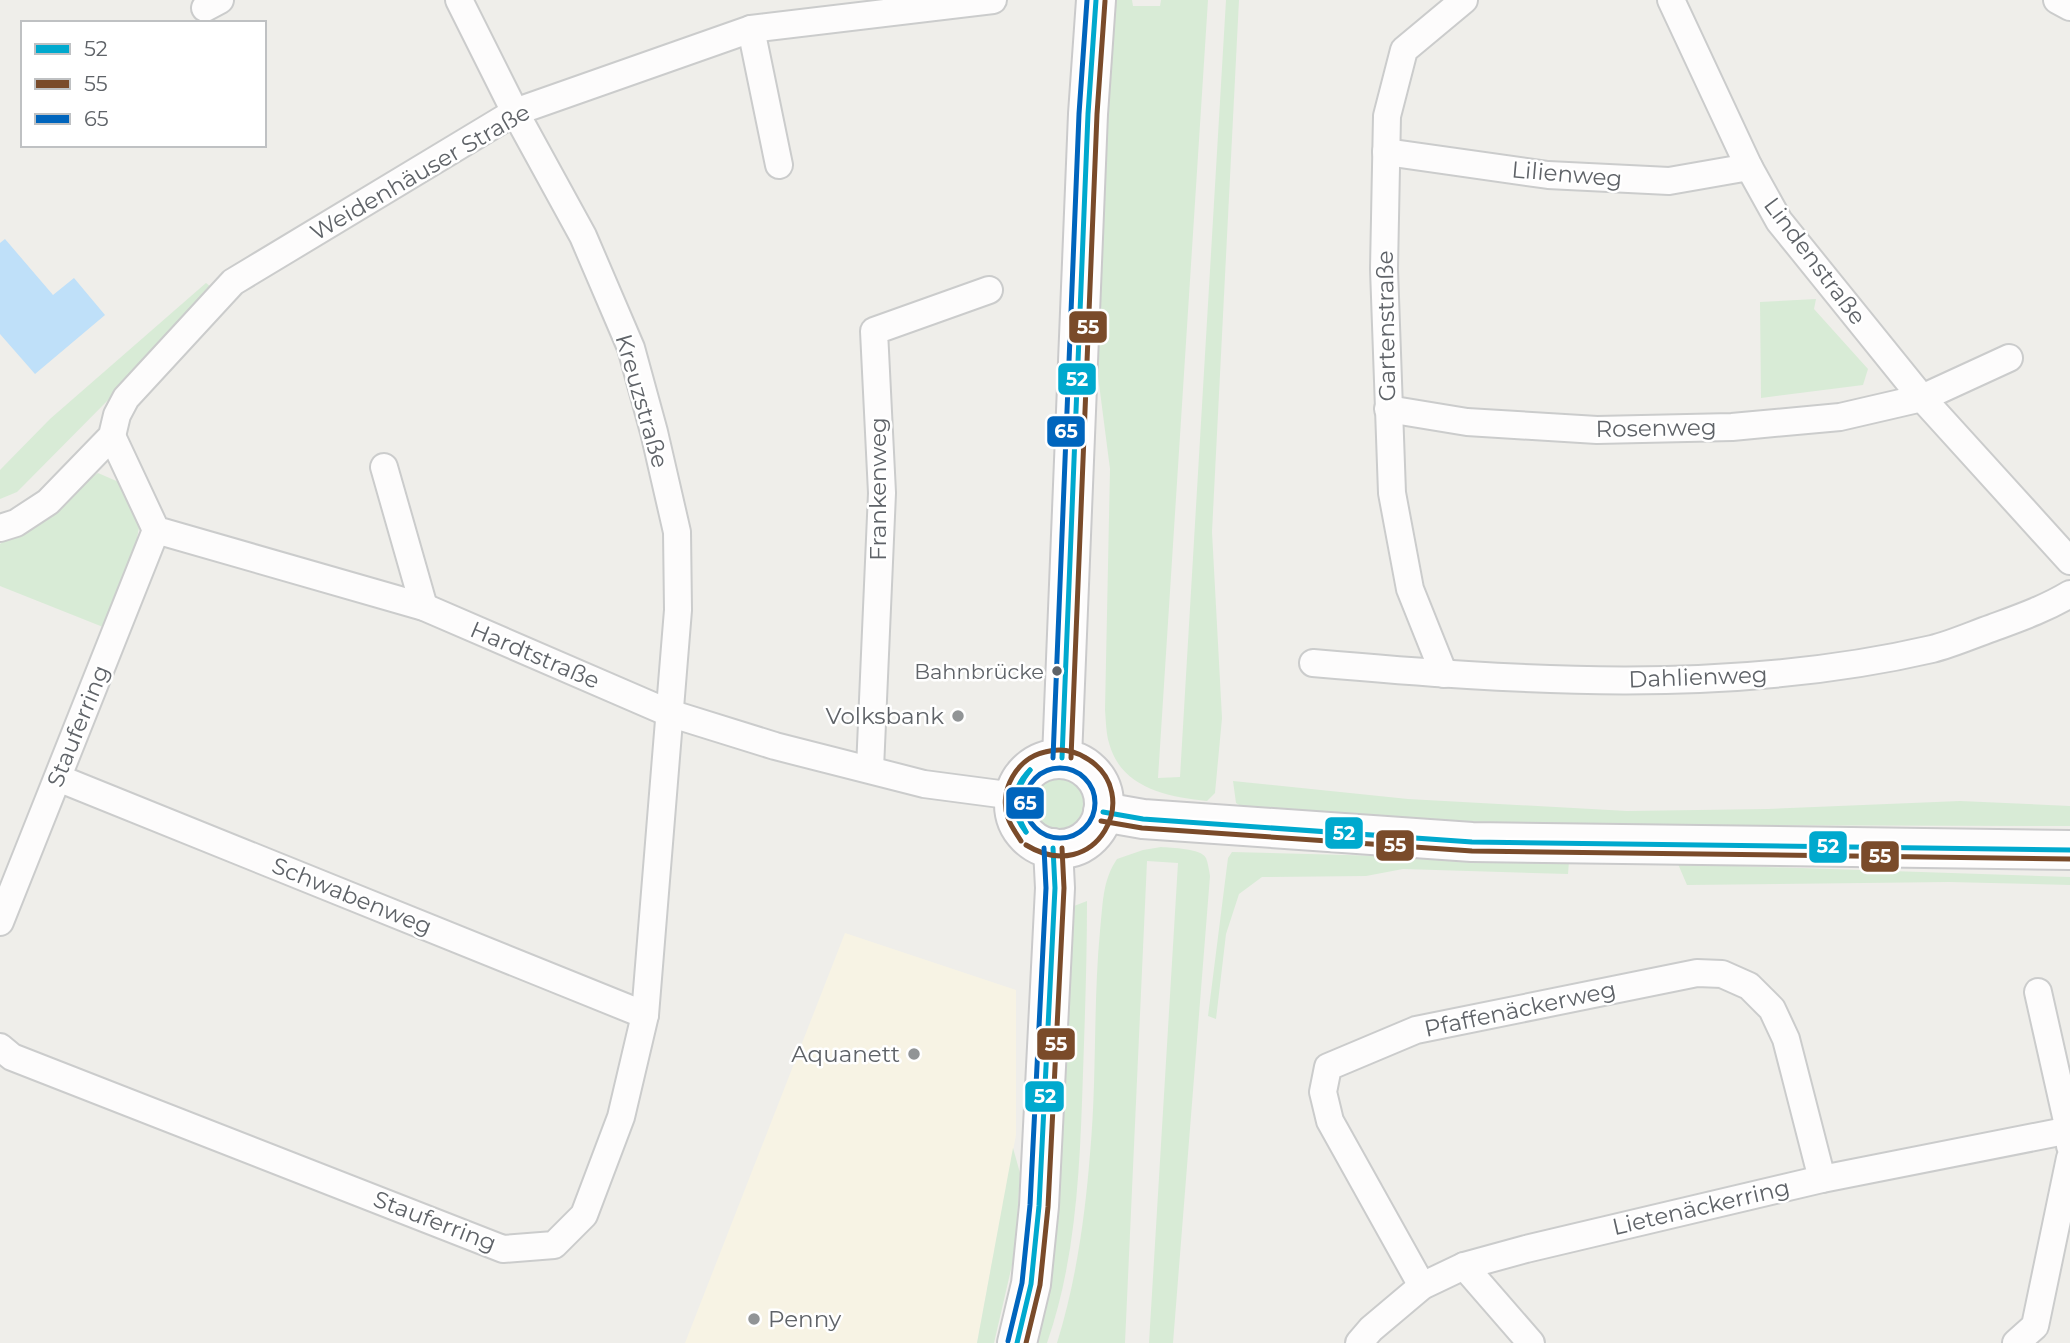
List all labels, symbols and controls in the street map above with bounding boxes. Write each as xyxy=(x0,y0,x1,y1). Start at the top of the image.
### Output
legend xyxy=(21,21,266,147)
text: 52 xyxy=(84,36,108,61)
text: 55 xyxy=(84,71,108,96)
street label: Weidenhäuser Straße xyxy=(305,98,535,246)
text: 65 xyxy=(84,106,109,131)
street label: Lilienweg xyxy=(1511,155,1623,193)
street label: Lindenstraße xyxy=(1758,192,1872,330)
street label: Gartenstraße xyxy=(1371,250,1401,402)
line badge: 55 xyxy=(1068,310,1108,344)
text: 55 xyxy=(1077,316,1099,339)
street label: Kreuzstraße xyxy=(610,331,674,471)
line badge: 52 xyxy=(1057,362,1097,396)
text: 52 xyxy=(1066,368,1088,391)
street label: Rosenweg xyxy=(1595,413,1717,443)
line badge: 65 xyxy=(1046,415,1086,448)
street label: Frankenweg xyxy=(864,417,892,561)
text: 65 xyxy=(1054,420,1078,443)
street label: Hardtstraße xyxy=(466,615,604,695)
place label: Bahnbrücke xyxy=(914,659,1044,684)
street label: Stauferring xyxy=(41,661,115,791)
street label: Dahlienweg xyxy=(1628,661,1768,693)
marker: Bahnbrücke xyxy=(1050,664,1064,678)
place label: Volksbank xyxy=(826,702,944,730)
marker: Volksbank xyxy=(950,708,966,724)
line badge: 65 xyxy=(1005,786,1045,820)
text: 65 xyxy=(1013,792,1037,815)
line badge: 52 xyxy=(1324,816,1364,850)
text: 52 xyxy=(1333,822,1355,845)
line badge: 55 xyxy=(1375,829,1415,862)
line badge: 52 xyxy=(1808,830,1848,864)
text: 55 xyxy=(1384,834,1406,857)
text: 52 xyxy=(1817,835,1839,858)
line badge: 55 xyxy=(1860,840,1900,873)
text: 55 xyxy=(1869,845,1891,868)
street label: Schwabenweg xyxy=(268,851,436,941)
street label: Pfaffenäckerweg xyxy=(1422,975,1618,1043)
line badge: 55 xyxy=(1036,1027,1076,1061)
text: 55 xyxy=(1045,1033,1067,1056)
place label: Aquanett xyxy=(791,1040,900,1068)
marker: Aquanett xyxy=(906,1046,922,1062)
line badge: 52 xyxy=(1024,1080,1065,1113)
text: 52 xyxy=(1034,1085,1056,1108)
street label: Lietenäckerring xyxy=(1610,1173,1792,1241)
street label: Stauferring xyxy=(370,1185,500,1257)
place label: Penny xyxy=(768,1305,842,1333)
marker: Penny xyxy=(746,1311,762,1327)

